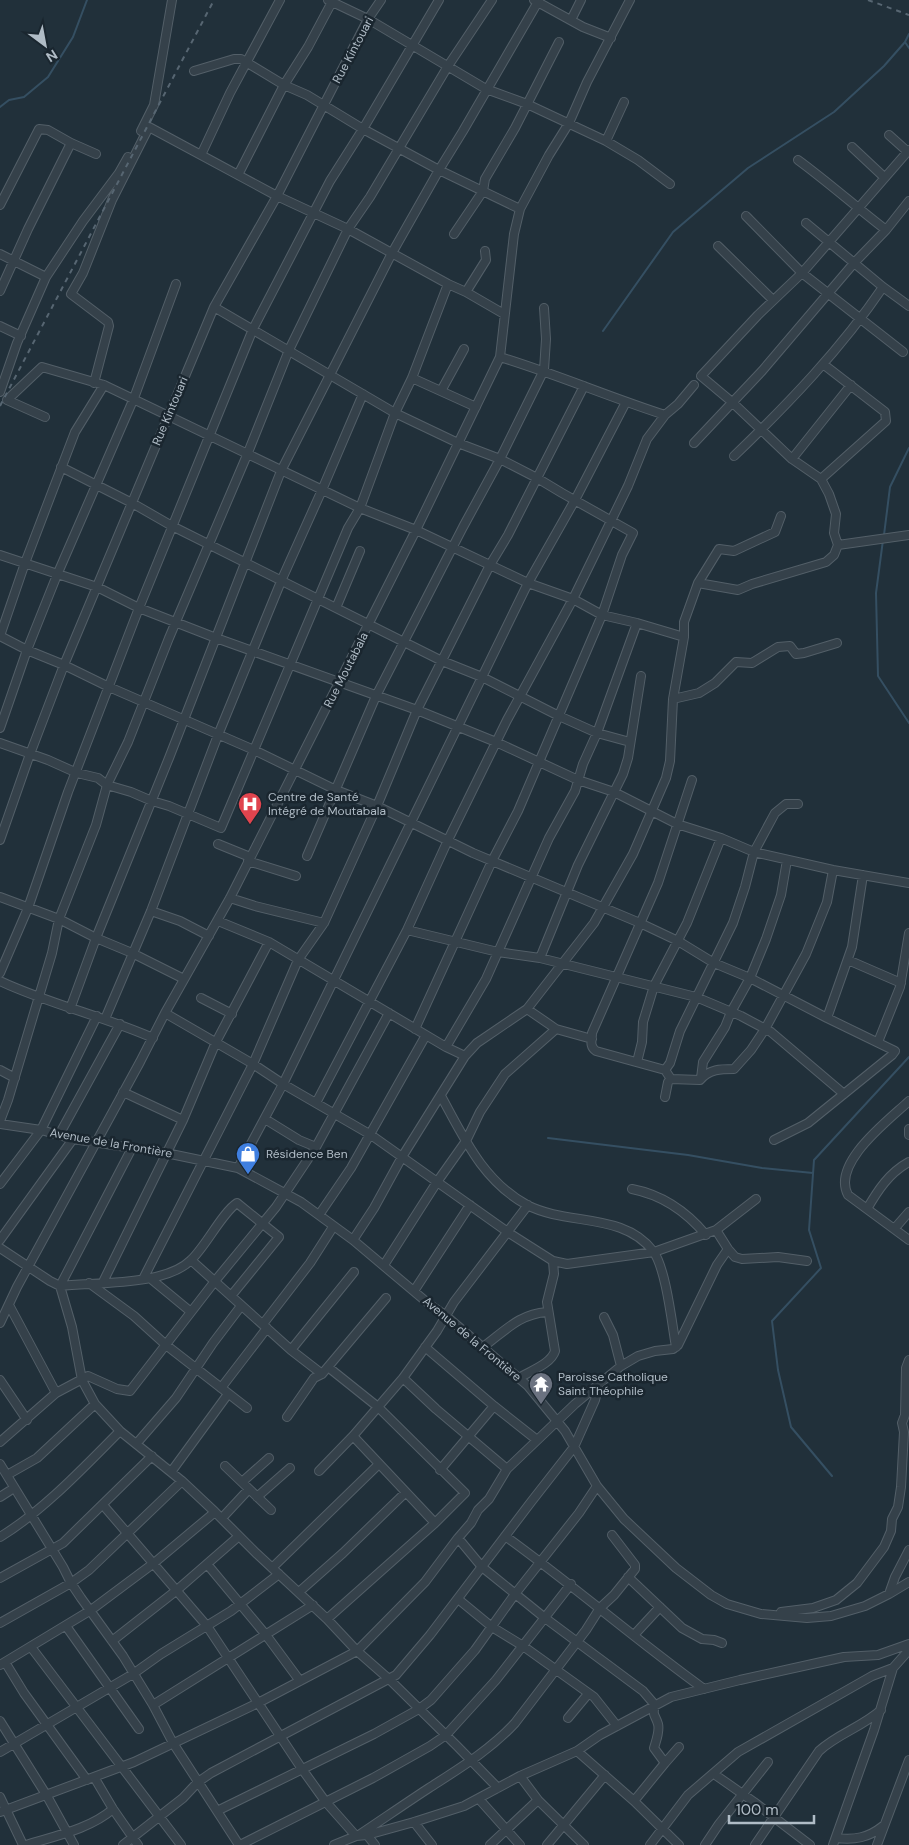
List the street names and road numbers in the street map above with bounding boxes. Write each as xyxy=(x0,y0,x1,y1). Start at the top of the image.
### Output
street label: Rue Kintouari xyxy=(329,14,377,86)
street label: Rue Kintouari xyxy=(148,374,192,448)
street label: Rue Moutabala xyxy=(320,630,372,710)
street label: Avenue de la Frontière xyxy=(49,1124,174,1162)
street label: Avenue de la Frontière xyxy=(419,1293,525,1385)

